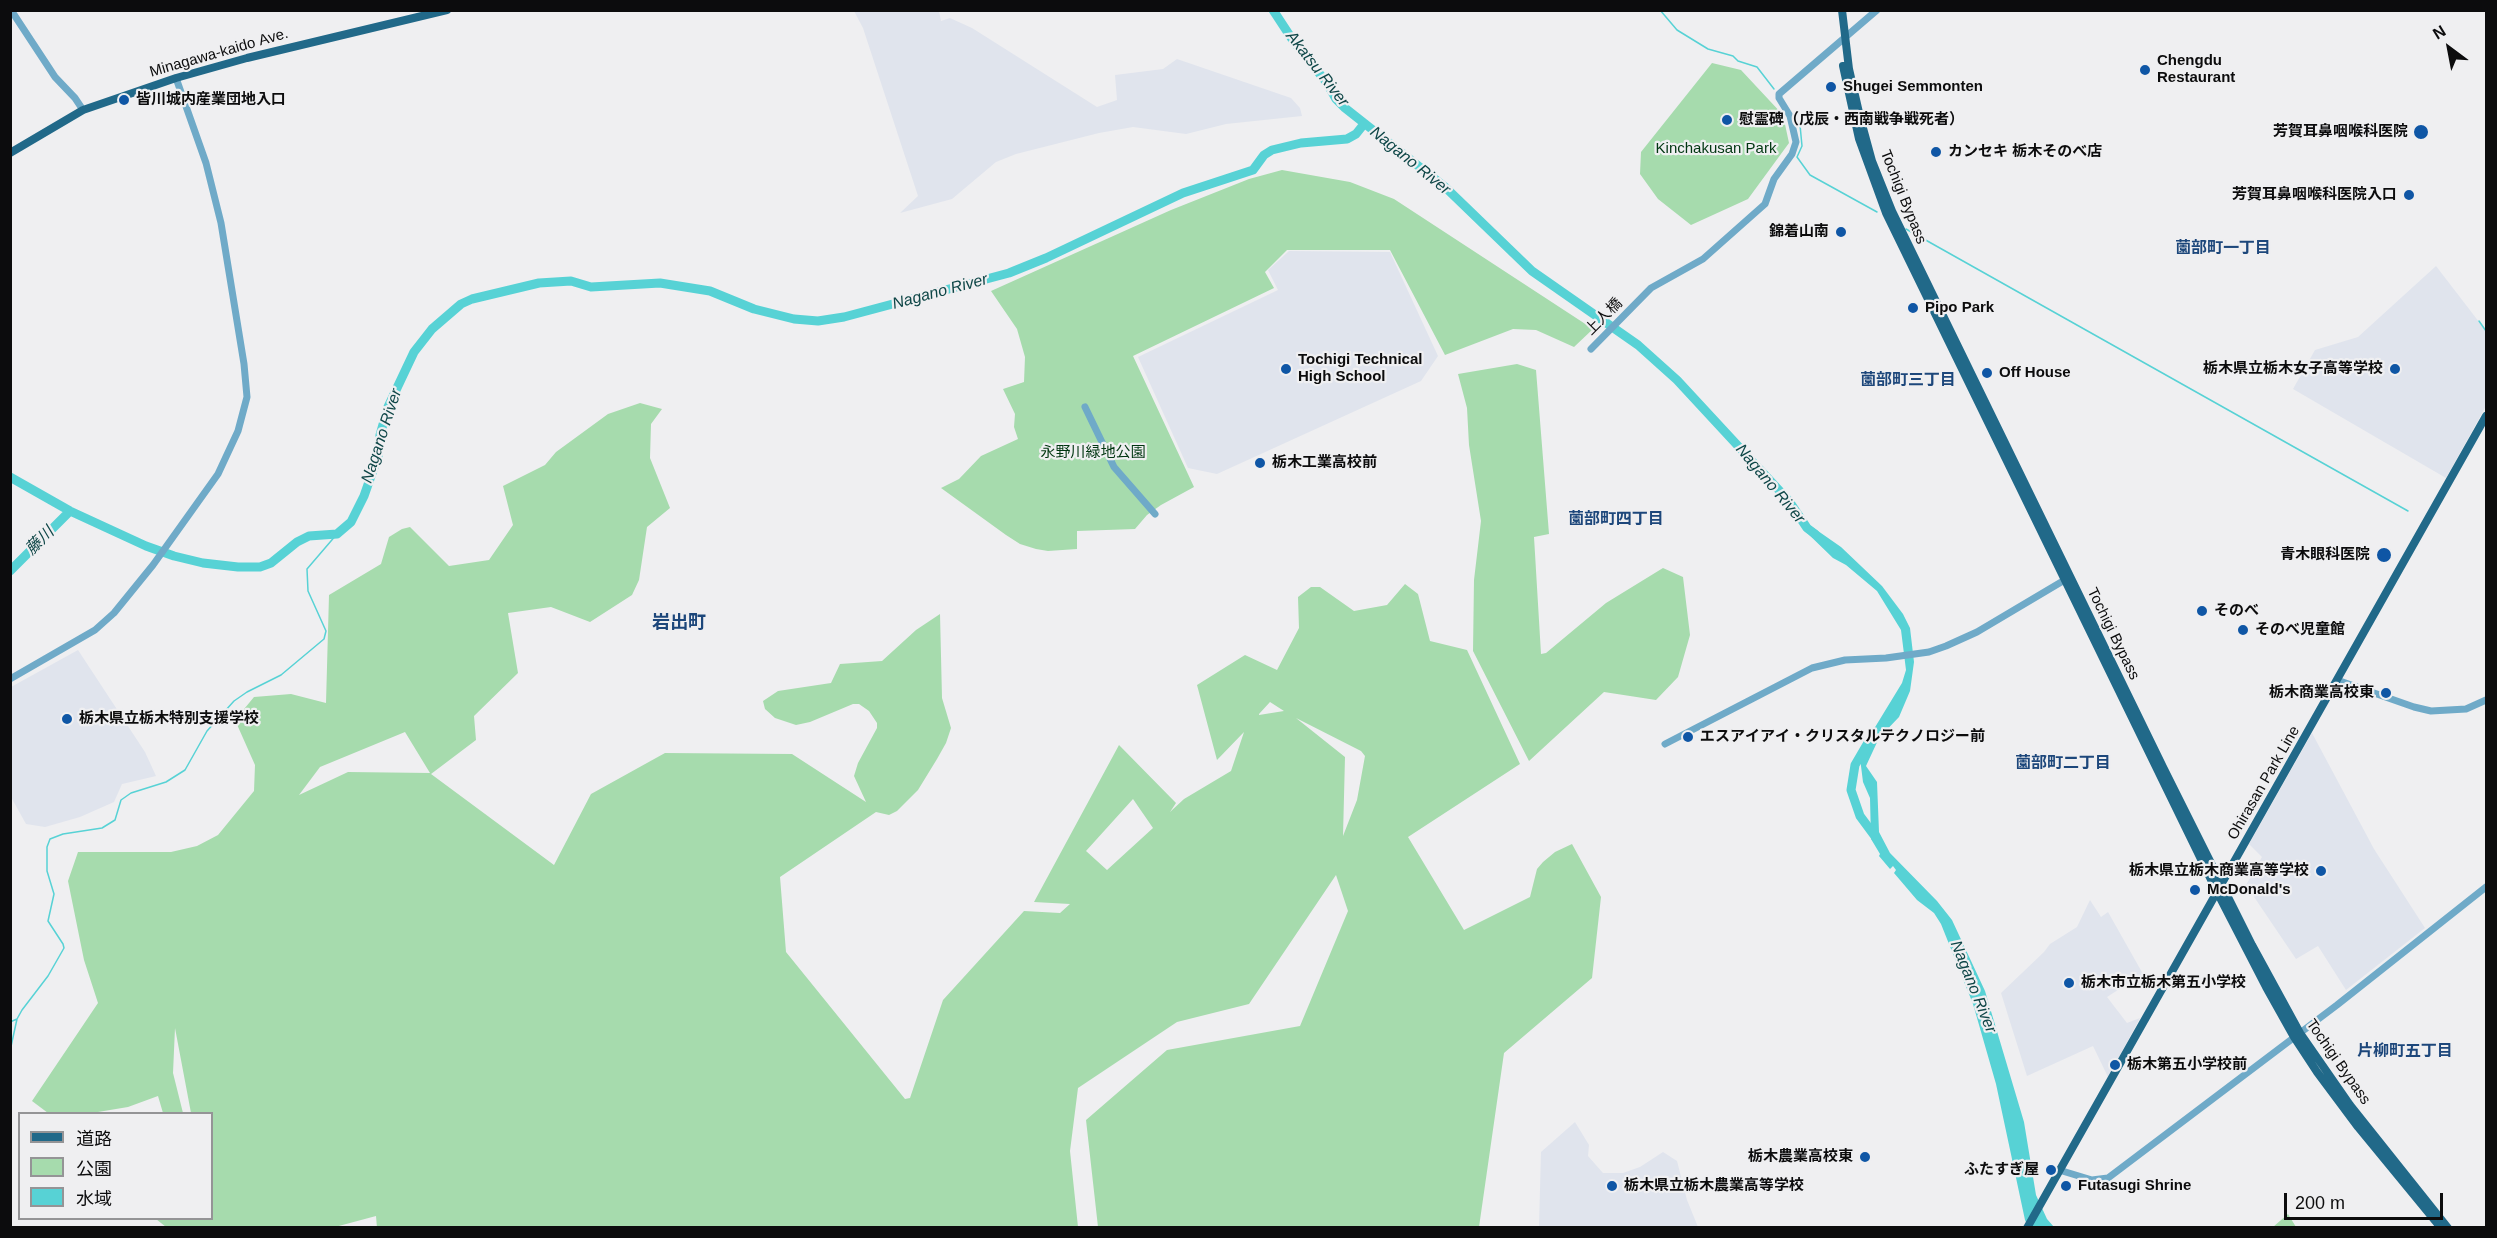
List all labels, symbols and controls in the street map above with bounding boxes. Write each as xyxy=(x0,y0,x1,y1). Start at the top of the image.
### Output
north arrow xyxy=(2419,18,2479,78)
text: N xyxy=(2430,22,2449,43)
street label: Minagawa-kaido Ave. xyxy=(148,25,290,81)
water label: Akatsu River xyxy=(1282,27,1352,111)
place label: Chengdu Restaurant xyxy=(2157,52,2235,87)
marker: Chengdu Restaurant xyxy=(2138,63,2152,77)
place label: Shugei Semmonten xyxy=(1843,78,1983,96)
marker: Shugei Semmonten xyxy=(1824,80,1838,94)
place label: 皆川城内産業団地入口 xyxy=(136,91,286,109)
marker: 皆川城内産業団地入口 xyxy=(117,93,131,107)
place label: 慰霊碑（戊辰・西南戦争戦死者） xyxy=(1739,111,1964,129)
marker: 慰霊碑（戊辰・西南戦争戦死者） xyxy=(1720,113,1734,127)
water label: Nagano River xyxy=(1366,123,1454,199)
place label: 芳賀耳鼻咽喉科医院 xyxy=(2273,123,2408,141)
marker: 芳賀耳鼻咽喉科医院 xyxy=(2412,123,2430,141)
park label: Kinchakusan Park xyxy=(1656,140,1776,158)
place label: カンセキ 栃木そのべ店 xyxy=(1948,143,2102,161)
marker: カンセキ 栃木そのべ店 xyxy=(1929,145,1943,159)
street label: Tochigi Bypass xyxy=(1876,147,1930,247)
place label: 芳賀耳鼻咽喉科医院入口 xyxy=(2232,186,2397,204)
marker: 芳賀耳鼻咽喉科医院入口 xyxy=(2402,188,2416,202)
place label: 錦着山南 xyxy=(1769,223,1829,241)
marker: 錦着山南 xyxy=(1834,225,1848,239)
district label: 薗部町一丁目 xyxy=(2175,239,2271,259)
water label: Nagano River xyxy=(890,270,990,314)
street label: 上人橋 xyxy=(1582,295,1626,339)
place label: Pipo Park xyxy=(1925,299,1994,317)
marker: Pipo Park xyxy=(1906,301,1920,315)
place label: Tochigi Technical High School xyxy=(1298,351,1422,386)
place label: 栃木県立栃木女子高等学校 xyxy=(2203,360,2383,378)
marker: Tochigi Technical High School xyxy=(1279,362,1293,376)
marker: 栃木県立栃木女子高等学校 xyxy=(2388,362,2402,376)
place label: Off House xyxy=(1999,364,2071,382)
marker: Off House xyxy=(1980,366,1994,380)
district label: 薗部町三丁目 xyxy=(1860,371,1956,391)
water label: Nagano River xyxy=(358,387,406,485)
water label: Nagano River xyxy=(1731,440,1809,528)
park label: 永野川緑地公園 xyxy=(1041,444,1145,462)
place label: 栃木工業高校前 xyxy=(1272,454,1377,472)
marker: 栃木工業高校前 xyxy=(1253,456,1267,470)
district label: 薗部町四丁目 xyxy=(1568,510,1664,530)
water label: 藤川 xyxy=(22,523,58,559)
place label: 青木眼科医院 xyxy=(2280,546,2370,564)
marker: 青木眼科医院 xyxy=(2375,546,2393,564)
street label: Tochigi Bypass xyxy=(2083,585,2143,683)
place label: そのべ xyxy=(2214,602,2259,620)
marker: そのべ xyxy=(2195,604,2209,618)
district label: 岩出町 xyxy=(652,612,706,634)
place label: そのべ児童館 xyxy=(2255,621,2345,639)
marker: そのべ児童館 xyxy=(2236,623,2250,637)
place label: 栃木商業高校東 xyxy=(2269,684,2374,702)
marker: 栃木商業高校東 xyxy=(2379,686,2393,700)
place label: 栃木県立栃木特別支援学校 xyxy=(79,710,259,728)
marker: 栃木県立栃木特別支援学校 xyxy=(60,712,74,726)
street label: Ohirasan Park Line xyxy=(2224,723,2304,843)
place label: エスアイアイ・クリスタルテクノロジー前 xyxy=(1700,728,1985,746)
marker: エスアイアイ・クリスタルテクノロジー前 xyxy=(1681,730,1695,744)
district label: 薗部町二丁目 xyxy=(2015,754,2111,774)
place label: 栃木県立栃木商業高等学校 xyxy=(2129,862,2309,880)
marker: 栃木県立栃木商業高等学校 xyxy=(2314,864,2328,878)
place label: McDonald's xyxy=(2207,881,2291,899)
marker: McDonald's xyxy=(2188,883,2202,897)
water label: Nagano River xyxy=(1946,938,2000,1036)
place label: 栃木市立栃木第五小学校 xyxy=(2081,974,2246,992)
marker: 栃木市立栃木第五小学校 xyxy=(2062,976,2076,990)
street label: Tochigi Bypass xyxy=(2302,1016,2374,1108)
district label: 片柳町五丁目 xyxy=(2357,1042,2453,1062)
place label: 栃木第五小学校前 xyxy=(2127,1056,2247,1074)
marker: 栃木第五小学校前 xyxy=(2108,1058,2122,1072)
legend xyxy=(18,1112,213,1220)
text: 道路 xyxy=(76,1129,112,1149)
place label: 栃木農業高校東 xyxy=(1748,1148,1853,1166)
marker: 栃木農業高校東 xyxy=(1858,1150,1872,1164)
text: 公園 xyxy=(76,1159,112,1179)
place label: ふたすぎ屋 xyxy=(1964,1161,2039,1179)
marker: ふたすぎ屋 xyxy=(2044,1163,2058,1177)
place label: 栃木県立栃木農業高等学校 xyxy=(1624,1177,1804,1195)
place label: Futasugi Shrine xyxy=(2078,1177,2191,1195)
marker: 栃木県立栃木農業高等学校 xyxy=(1605,1179,1619,1193)
marker: Futasugi Shrine xyxy=(2059,1179,2073,1193)
scale bar xyxy=(2287,1181,2446,1219)
text: 水域 xyxy=(76,1189,112,1209)
text: 200 m xyxy=(2295,1193,2345,1213)

